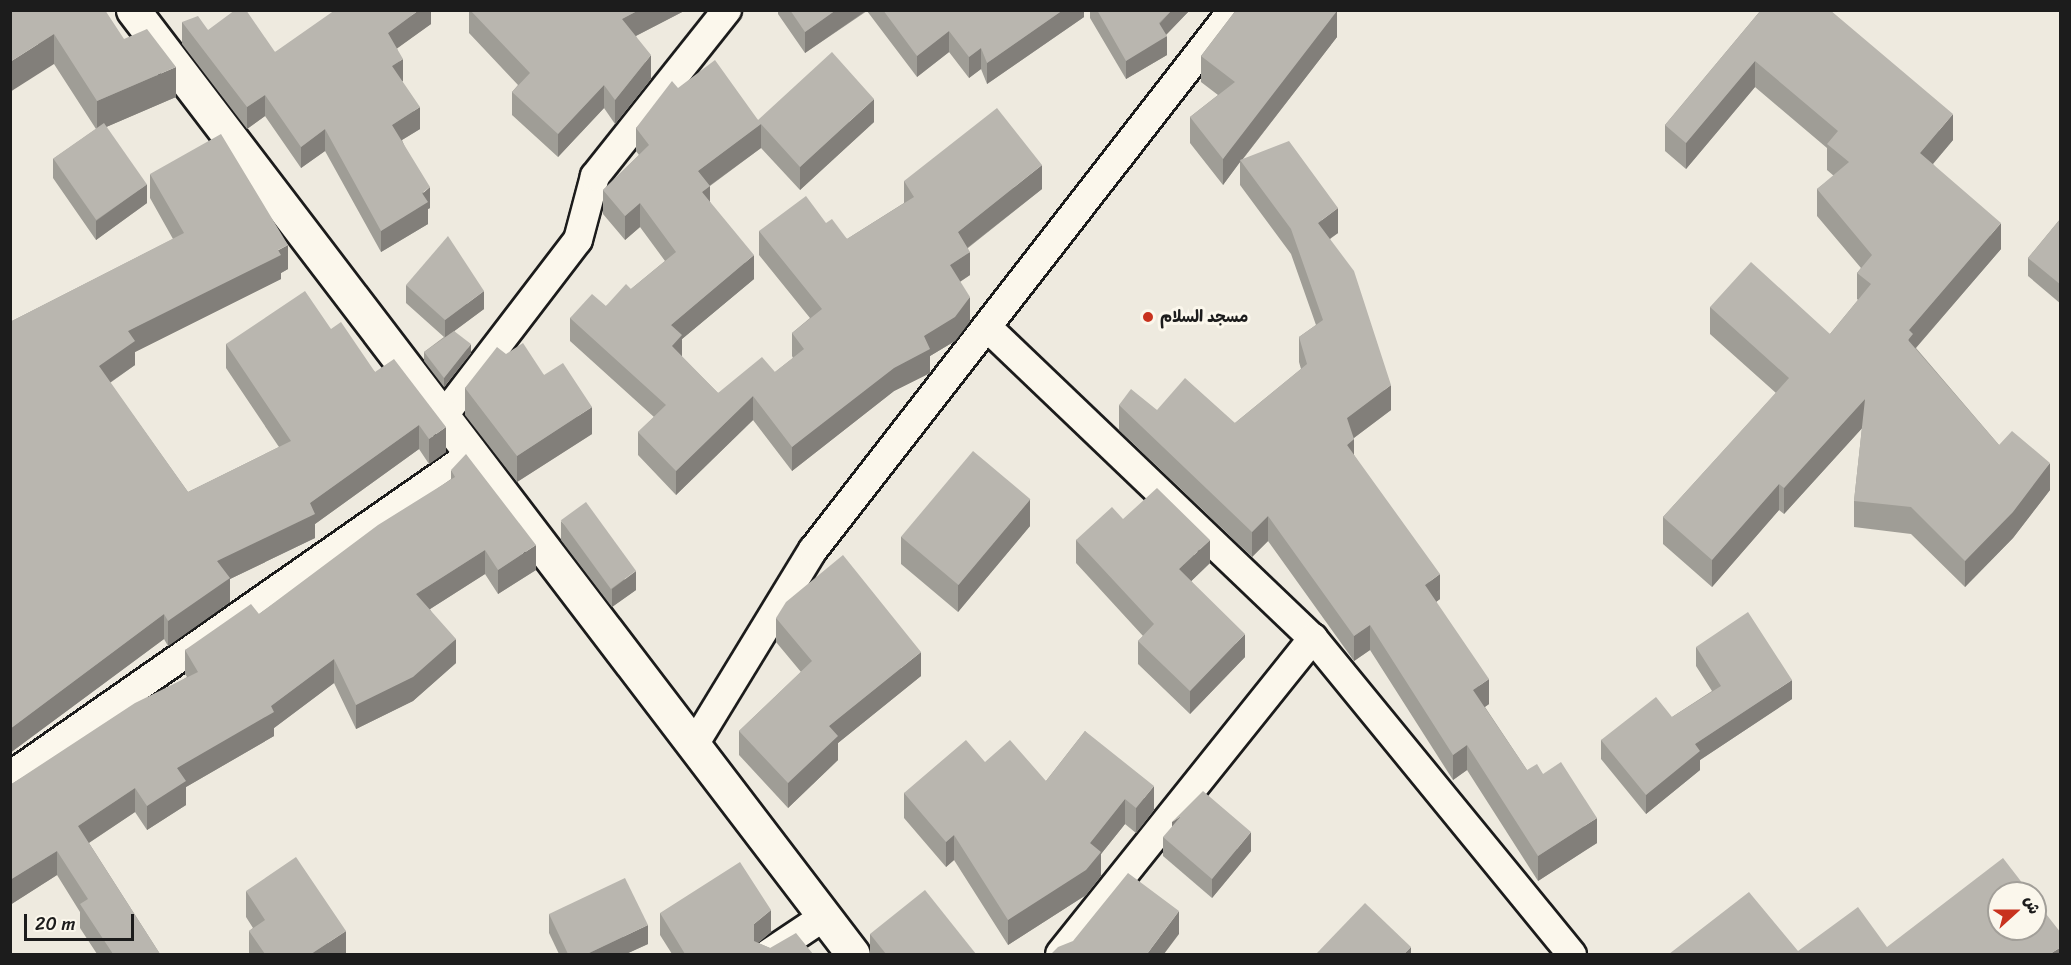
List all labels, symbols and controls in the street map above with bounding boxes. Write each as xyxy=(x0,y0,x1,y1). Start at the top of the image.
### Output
place label: مسجد السلام xyxy=(1160,307,1248,327)
marker: مسجد السلام xyxy=(1141,310,1155,324)
north arrow xyxy=(1987,881,2047,941)
text: ش xyxy=(2016,892,2049,918)
scale bar xyxy=(27,902,136,940)
text: 20 m xyxy=(35,908,75,940)

